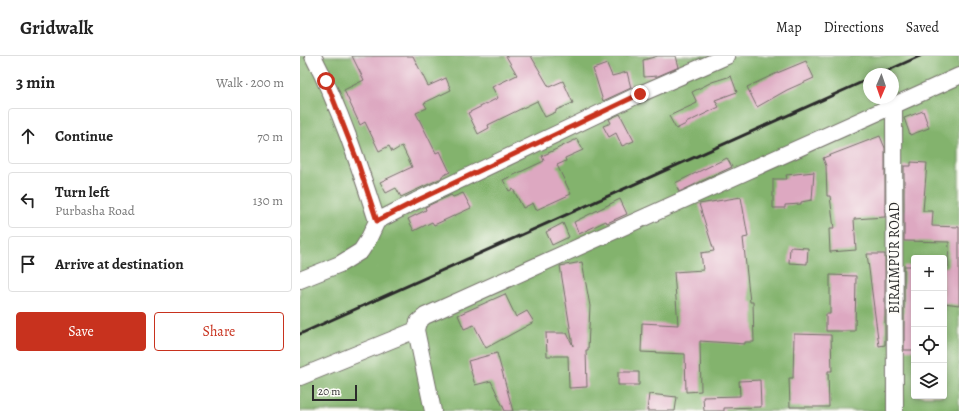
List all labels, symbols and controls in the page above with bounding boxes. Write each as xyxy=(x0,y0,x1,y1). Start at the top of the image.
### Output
text: Gridwalk xyxy=(20,15,93,41)
text: Map xyxy=(776,18,802,37)
text: Directions xyxy=(824,18,884,37)
text: Saved xyxy=(906,18,939,37)
north arrow xyxy=(863,68,899,104)
text: 3 min xyxy=(16,71,55,94)
route start xyxy=(317,72,335,90)
text: Walk · 200 m xyxy=(216,74,284,91)
route end xyxy=(631,85,649,103)
icon: ahead xyxy=(17,125,39,147)
text: Continue xyxy=(55,126,113,146)
text: 70 m xyxy=(257,128,283,145)
text: Turn left xyxy=(55,182,110,202)
icon: left xyxy=(17,189,39,211)
text: 130 m xyxy=(253,192,283,209)
text: Purbasha Road xyxy=(55,202,135,219)
street label: BIRAIMPUR ROAD xyxy=(885,202,904,314)
icon: arrive xyxy=(17,253,39,275)
text: Arrive at destination xyxy=(55,254,184,274)
map controls xyxy=(911,255,947,399)
button: + xyxy=(911,255,947,291)
button: − xyxy=(911,291,947,327)
button: Save xyxy=(16,312,146,351)
button: Share xyxy=(154,312,284,351)
button: locate xyxy=(911,327,947,363)
button: layers xyxy=(911,363,947,399)
scale bar xyxy=(312,383,357,402)
text: 20 m xyxy=(318,384,340,399)

